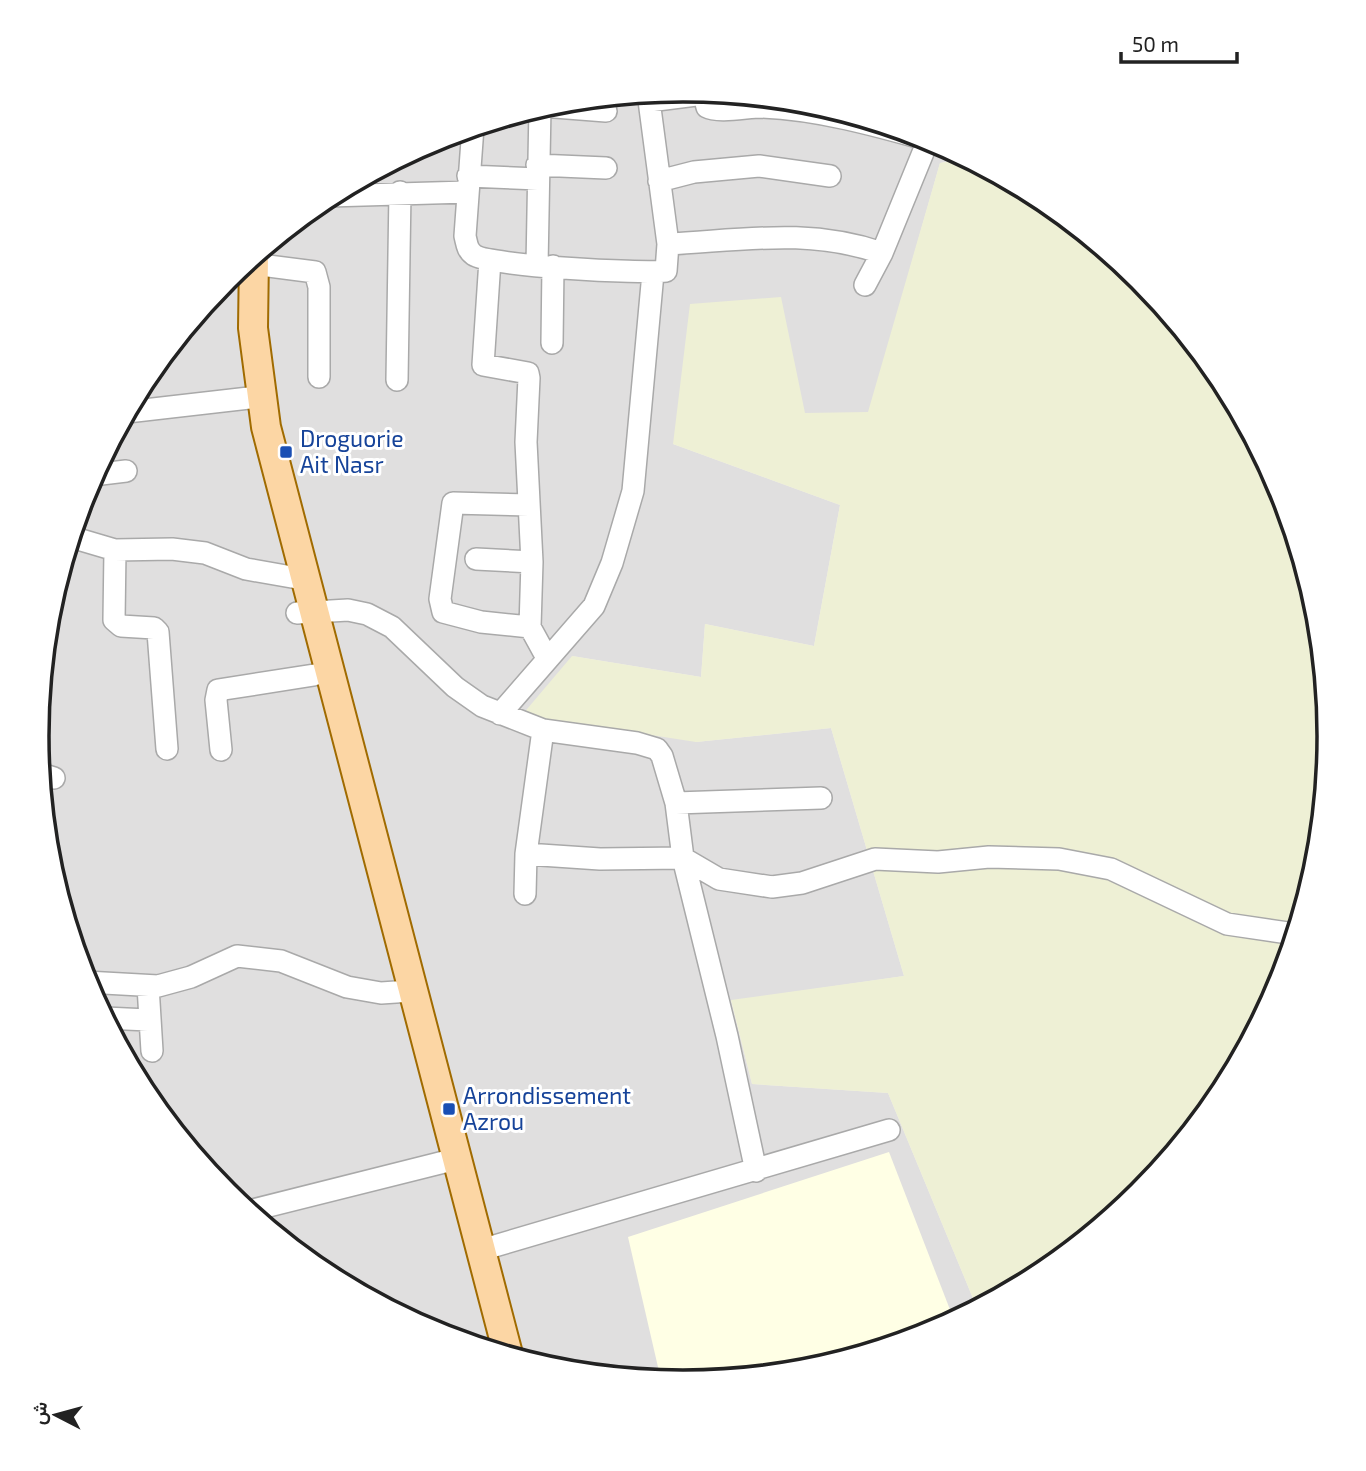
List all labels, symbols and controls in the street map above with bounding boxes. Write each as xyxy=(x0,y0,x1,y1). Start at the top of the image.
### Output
scale bar xyxy=(1121,21,1236,65)
text: 50 m xyxy=(1132,31,1179,56)
place label: Droguorie Ait Nasr xyxy=(300,424,404,478)
marker: Droguorie Ait Nasr xyxy=(278,444,294,460)
place label: Arrondissement Azrou xyxy=(463,1081,631,1135)
marker: Arrondissement Azrou xyxy=(441,1101,457,1117)
north arrow xyxy=(21,1380,91,1450)
text: ش xyxy=(26,1400,52,1426)

